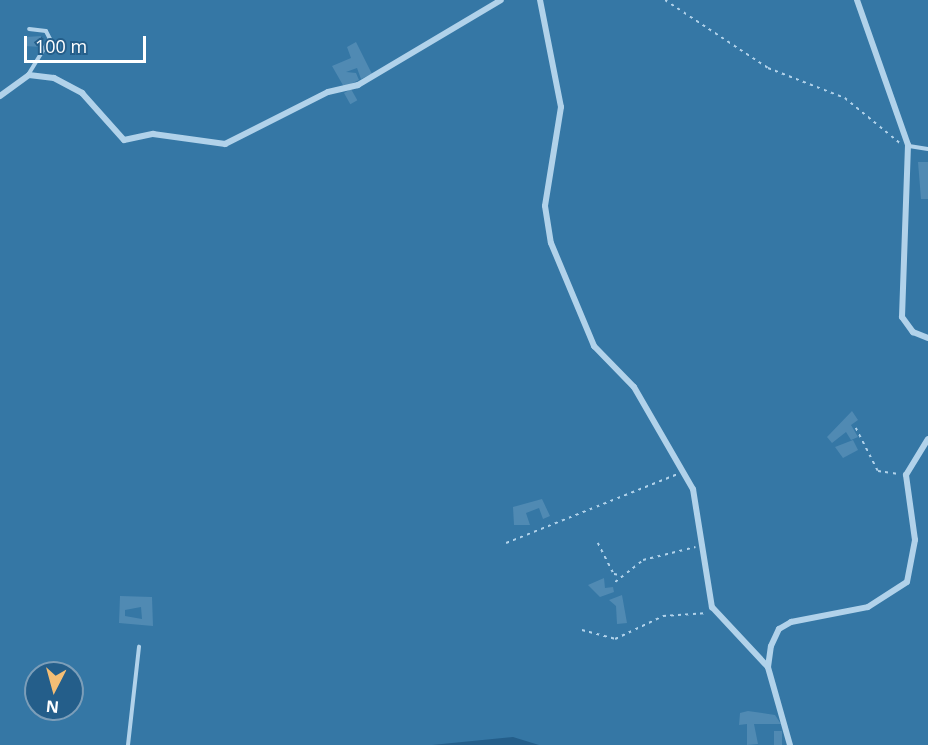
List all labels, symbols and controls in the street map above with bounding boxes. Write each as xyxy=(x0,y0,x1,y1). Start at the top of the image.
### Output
scale bar xyxy=(27,24,148,62)
text: 100 m xyxy=(35,34,87,58)
north arrow xyxy=(24,661,84,721)
text: N xyxy=(45,695,60,719)

